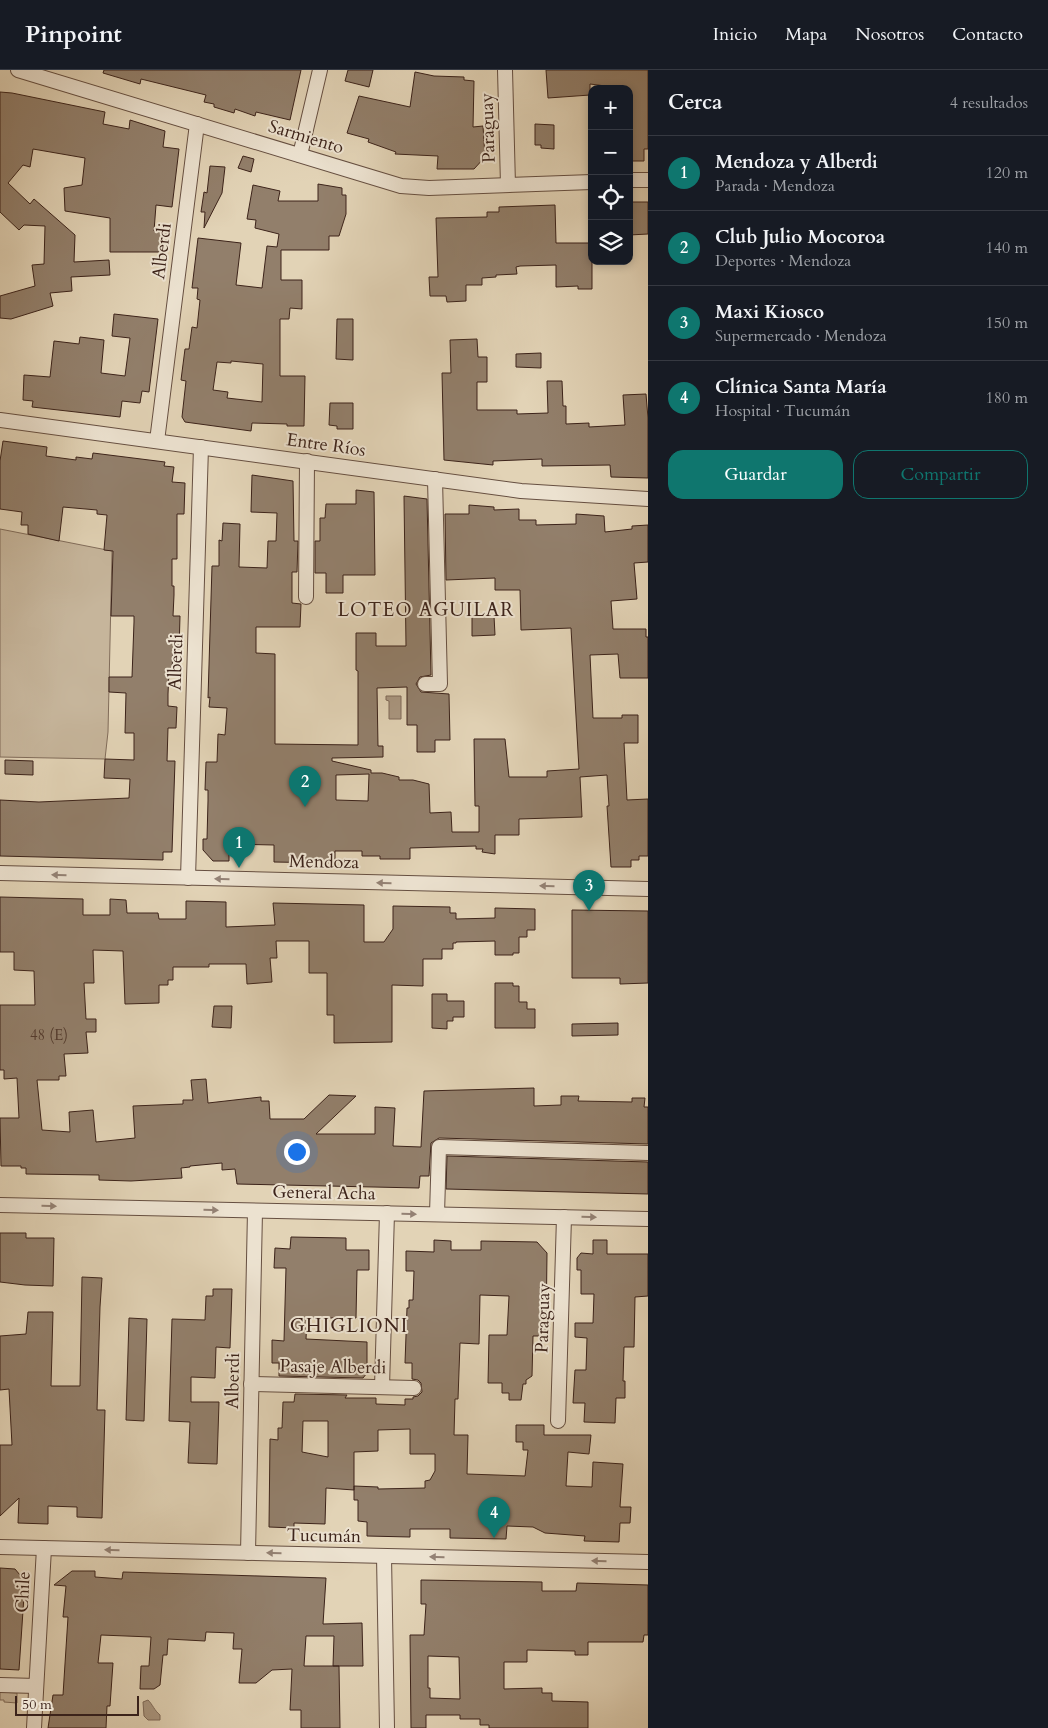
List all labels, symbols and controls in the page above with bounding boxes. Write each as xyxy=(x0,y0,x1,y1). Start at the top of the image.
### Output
text: Pinpoint xyxy=(25,18,122,51)
text: Inicio xyxy=(713,22,757,47)
text: Mapa xyxy=(785,22,827,47)
text: Nosotros xyxy=(855,22,924,47)
text: Contacto xyxy=(952,22,1023,47)
map controls xyxy=(588,85,633,265)
button: + xyxy=(588,85,633,130)
text: Cerca xyxy=(668,88,722,117)
street label: Paraguay xyxy=(474,92,502,163)
text: 4 resultados xyxy=(950,92,1028,114)
street label: Sarmiento xyxy=(265,114,347,160)
button: − xyxy=(588,130,633,175)
text: Mendoza y Alberdi xyxy=(715,149,878,175)
text: 1 xyxy=(680,162,688,184)
text: 120 m xyxy=(986,162,1028,184)
button: locate xyxy=(588,175,633,220)
text: Parada · Mendoza xyxy=(715,175,835,197)
button: layers xyxy=(588,220,633,265)
street label: Alberdi xyxy=(146,221,178,281)
text: Club Julio Mocoroa xyxy=(715,224,885,250)
text: 2 xyxy=(680,237,688,259)
text: 140 m xyxy=(986,237,1028,259)
text: Deportes · Mendoza xyxy=(715,250,851,272)
text: Maxi Kiosco xyxy=(715,299,824,325)
text: 3 xyxy=(680,312,688,334)
text: 150 m xyxy=(986,312,1028,334)
text: Supermercado · Mendoza xyxy=(715,325,887,347)
text: Clínica Santa María xyxy=(715,374,887,400)
text: 4 xyxy=(680,387,688,409)
text: 180 m xyxy=(986,387,1028,409)
text: Hospital · Tucumán xyxy=(715,400,850,422)
street label: Entre Ríos xyxy=(285,427,367,463)
button: Guardar xyxy=(668,450,843,499)
button: Compartir xyxy=(853,450,1028,499)
district label: LOTEO AGUILAR xyxy=(338,597,514,623)
street label: Alberdi xyxy=(163,633,189,691)
pin: 2 xyxy=(289,766,321,807)
pin: 1 xyxy=(223,827,255,868)
street label: Mendoza xyxy=(289,849,360,875)
pin: 3 xyxy=(573,870,605,911)
one-way arrow xyxy=(51,871,67,879)
one-way arrow xyxy=(214,874,230,882)
one-way arrow xyxy=(376,878,392,886)
one-way arrow xyxy=(539,882,555,890)
house number: 48 (E) xyxy=(30,1025,68,1045)
your location xyxy=(284,1139,310,1165)
street label: General Acha xyxy=(272,1180,376,1206)
one-way arrow xyxy=(41,1203,57,1211)
one-way arrow xyxy=(203,1206,219,1214)
one-way arrow xyxy=(401,1210,417,1218)
one-way arrow xyxy=(581,1214,597,1222)
street label: Paraguay xyxy=(529,1282,557,1353)
district label: GHIGLIONI xyxy=(290,1313,408,1339)
street label: Alberdi xyxy=(220,1353,246,1409)
street label: Pasaje Alberdi xyxy=(279,1354,387,1380)
pin: 4 xyxy=(478,1497,510,1538)
street label: Tucumán xyxy=(287,1523,362,1549)
one-way arrow xyxy=(104,1545,120,1553)
one-way arrow xyxy=(266,1549,282,1557)
one-way arrow xyxy=(429,1553,445,1561)
one-way arrow xyxy=(591,1557,607,1565)
street label: Chile xyxy=(9,1571,37,1613)
scale bar xyxy=(15,1693,139,1716)
text: 50 m xyxy=(22,1695,52,1714)

